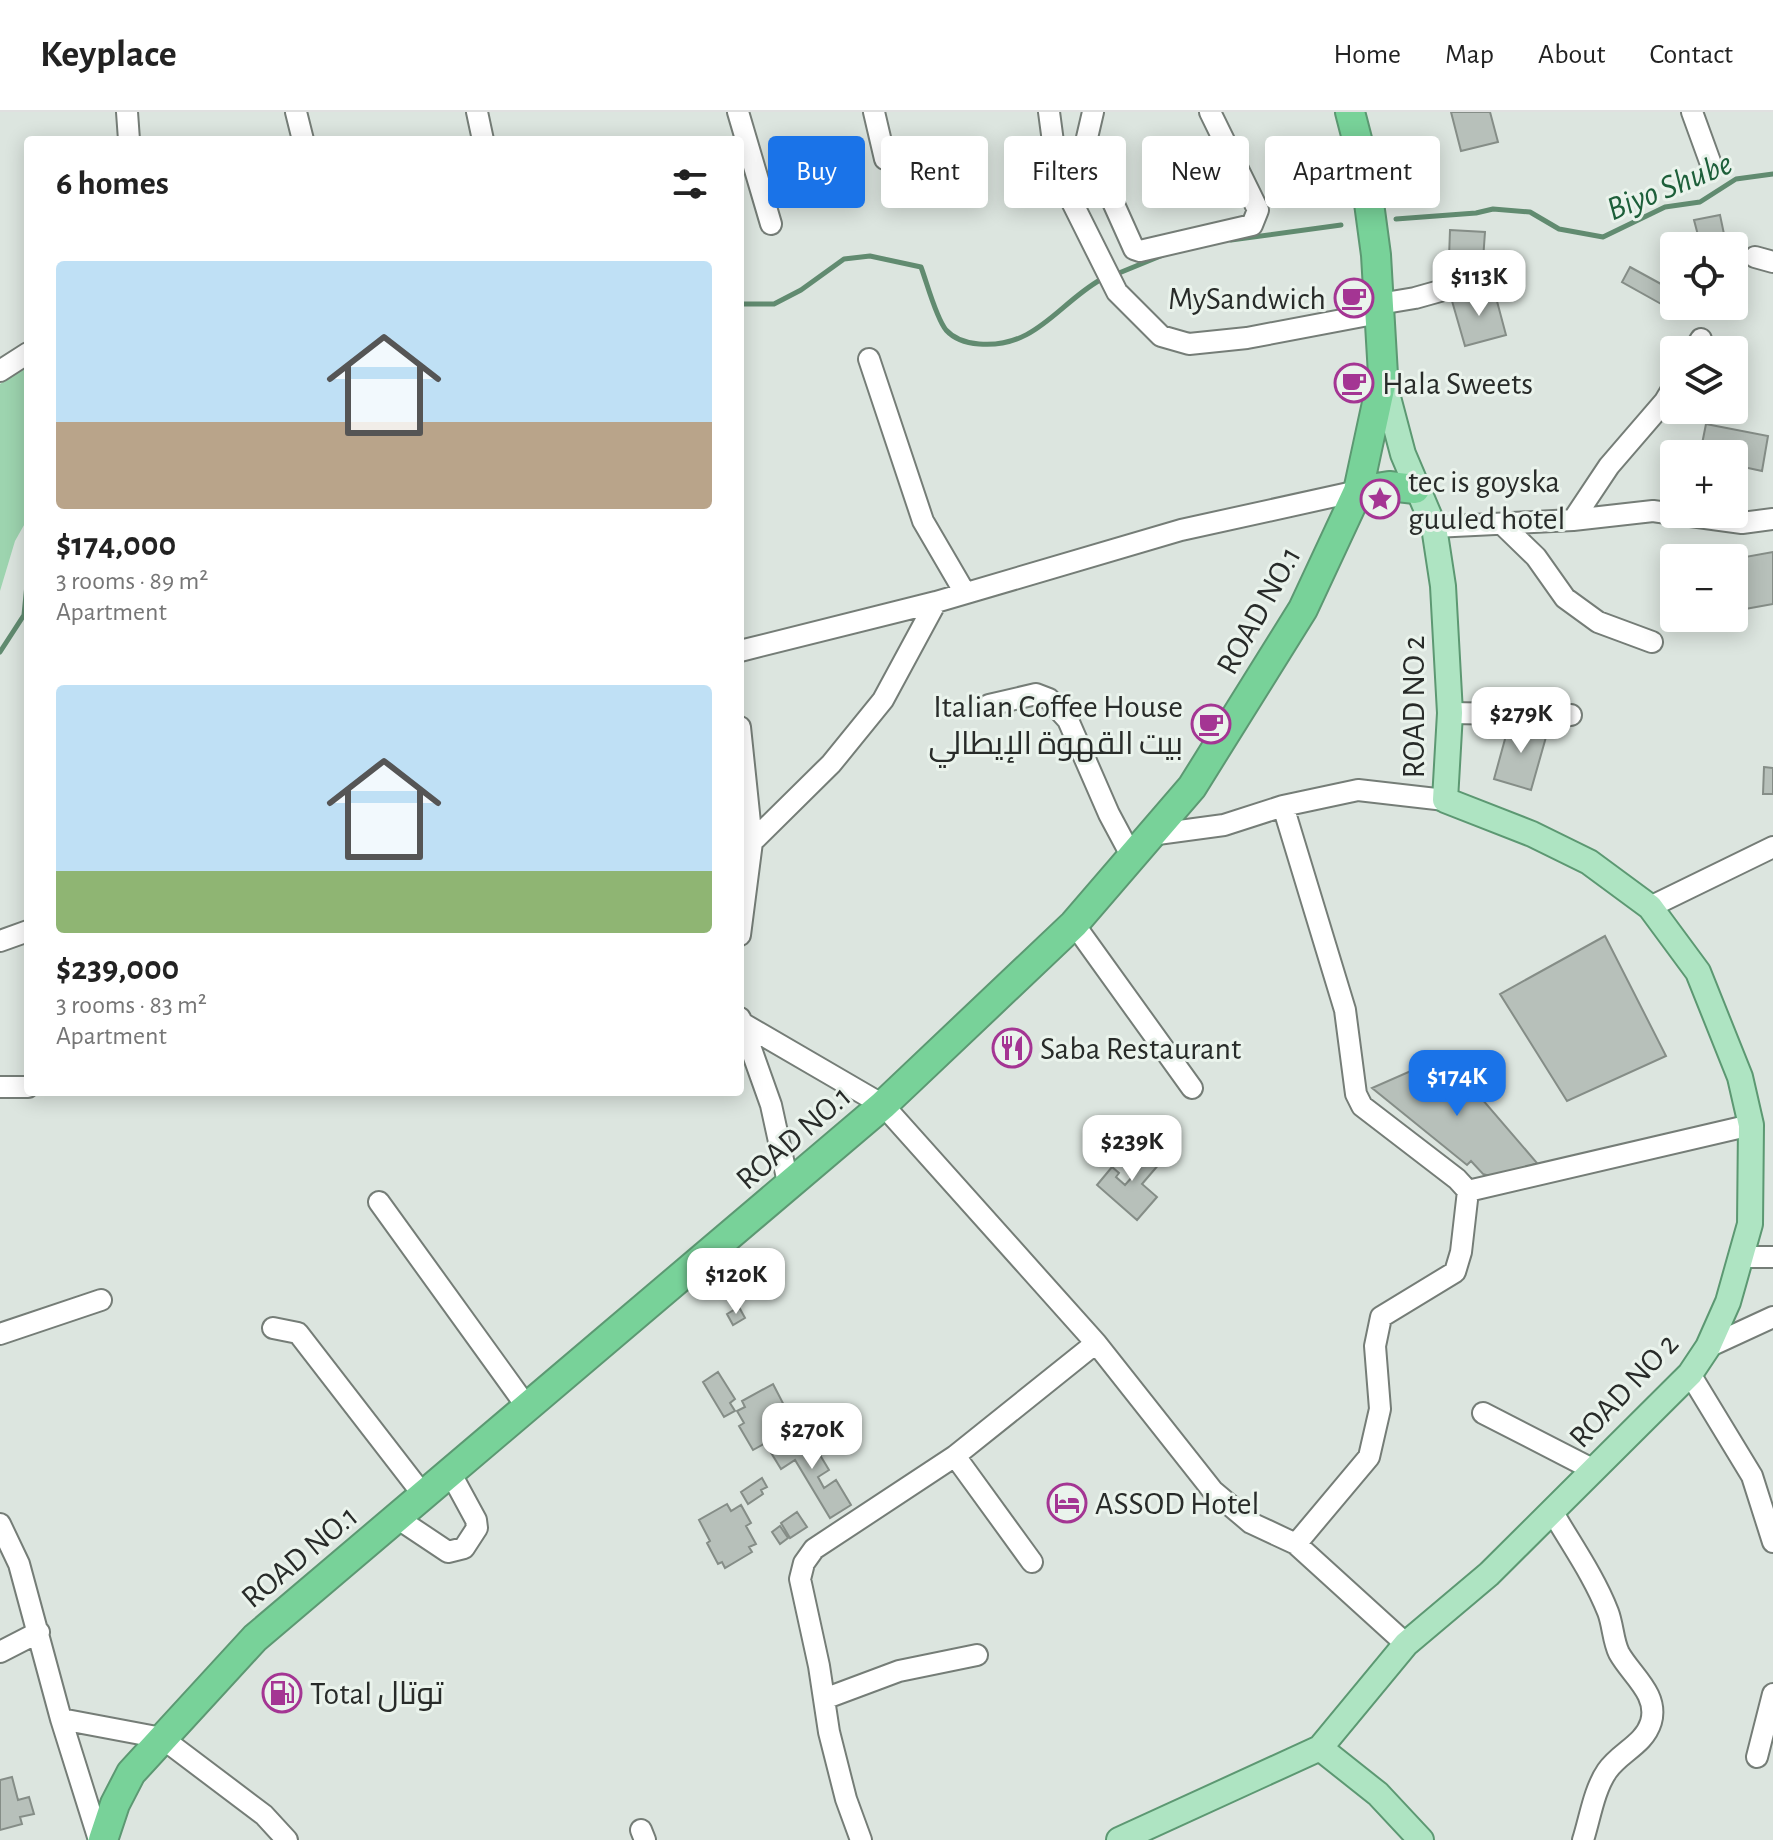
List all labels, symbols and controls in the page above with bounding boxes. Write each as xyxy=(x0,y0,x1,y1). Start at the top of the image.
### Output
text: Keyplace xyxy=(40,36,177,74)
text: Home xyxy=(1334,41,1401,69)
text: Map xyxy=(1445,41,1494,69)
text: About xyxy=(1538,41,1606,69)
text: Contact xyxy=(1650,41,1733,69)
chip: Buy xyxy=(768,136,865,208)
chip: Rent xyxy=(881,136,988,208)
chip: Filters xyxy=(1004,136,1126,208)
chip: New xyxy=(1142,136,1249,208)
chip: Apartment xyxy=(1265,136,1440,208)
water label: Biyo Shube xyxy=(1602,146,1737,227)
icon: filters xyxy=(668,162,712,206)
text: 6 homes xyxy=(56,167,169,201)
map controls xyxy=(1660,232,1748,632)
button: locate xyxy=(1660,232,1748,320)
pin: $113K xyxy=(1423,250,1535,318)
text: $113K xyxy=(1451,263,1507,289)
cafe icon: MySandwich xyxy=(1333,277,1375,319)
place label: MySandwich xyxy=(1168,283,1326,315)
icon: home xyxy=(312,313,456,457)
button: layers xyxy=(1660,336,1748,424)
cafe icon: Hala Sweets xyxy=(1333,362,1375,404)
place label: Hala Sweets xyxy=(1382,368,1533,400)
button: + xyxy=(1660,440,1748,528)
place label: tec is goyska guuled hotel xyxy=(1408,466,1566,535)
place icon: tec is goyska guuled hotel xyxy=(1359,478,1401,520)
text: $174,000 xyxy=(56,528,176,562)
street label: ROAD NO.1 xyxy=(1211,541,1307,680)
button: − xyxy=(1660,544,1748,632)
text: 3 rooms · 89 m² xyxy=(56,568,208,594)
text: Apartment xyxy=(56,599,167,625)
street label: ROAD NO 2 xyxy=(1398,635,1430,779)
pin: $279K xyxy=(1465,687,1577,755)
place label: Italian Coffee House بيت القهوة الإيطالي xyxy=(928,691,1183,768)
text: $279K xyxy=(1490,700,1552,726)
cafe icon: Italian Coffee House بيت القهوة الإيطالي xyxy=(1190,703,1232,745)
icon: home xyxy=(312,737,456,881)
text: $239,000 xyxy=(56,952,179,986)
text: 3 rooms · 83 m² xyxy=(56,992,207,1018)
text: Apartment xyxy=(56,1023,167,1049)
restaurant icon: Saba Restaurant xyxy=(991,1027,1033,1069)
place label: Saba Restaurant xyxy=(1040,1033,1241,1065)
pin: $174K xyxy=(1401,1050,1513,1118)
text: $174K xyxy=(1427,1063,1487,1089)
street label: ROAD NO.1 xyxy=(730,1080,857,1196)
pin: $239K xyxy=(1076,1115,1188,1183)
text: $239K xyxy=(1101,1128,1163,1154)
pin: $120K xyxy=(680,1248,792,1316)
text: $120K xyxy=(705,1261,767,1287)
street label: ROAD NO 2 xyxy=(1563,1327,1684,1454)
pin: $270K xyxy=(756,1403,868,1471)
text: $270K xyxy=(780,1416,844,1442)
hotel icon: ASSOD Hotel xyxy=(1046,1482,1088,1524)
place label: ASSOD Hotel xyxy=(1095,1488,1259,1520)
street label: ROAD NO.1 xyxy=(236,1499,364,1614)
fuel station icon: Total توتال xyxy=(261,1672,303,1714)
place label: Total توتال xyxy=(310,1678,444,1712)

